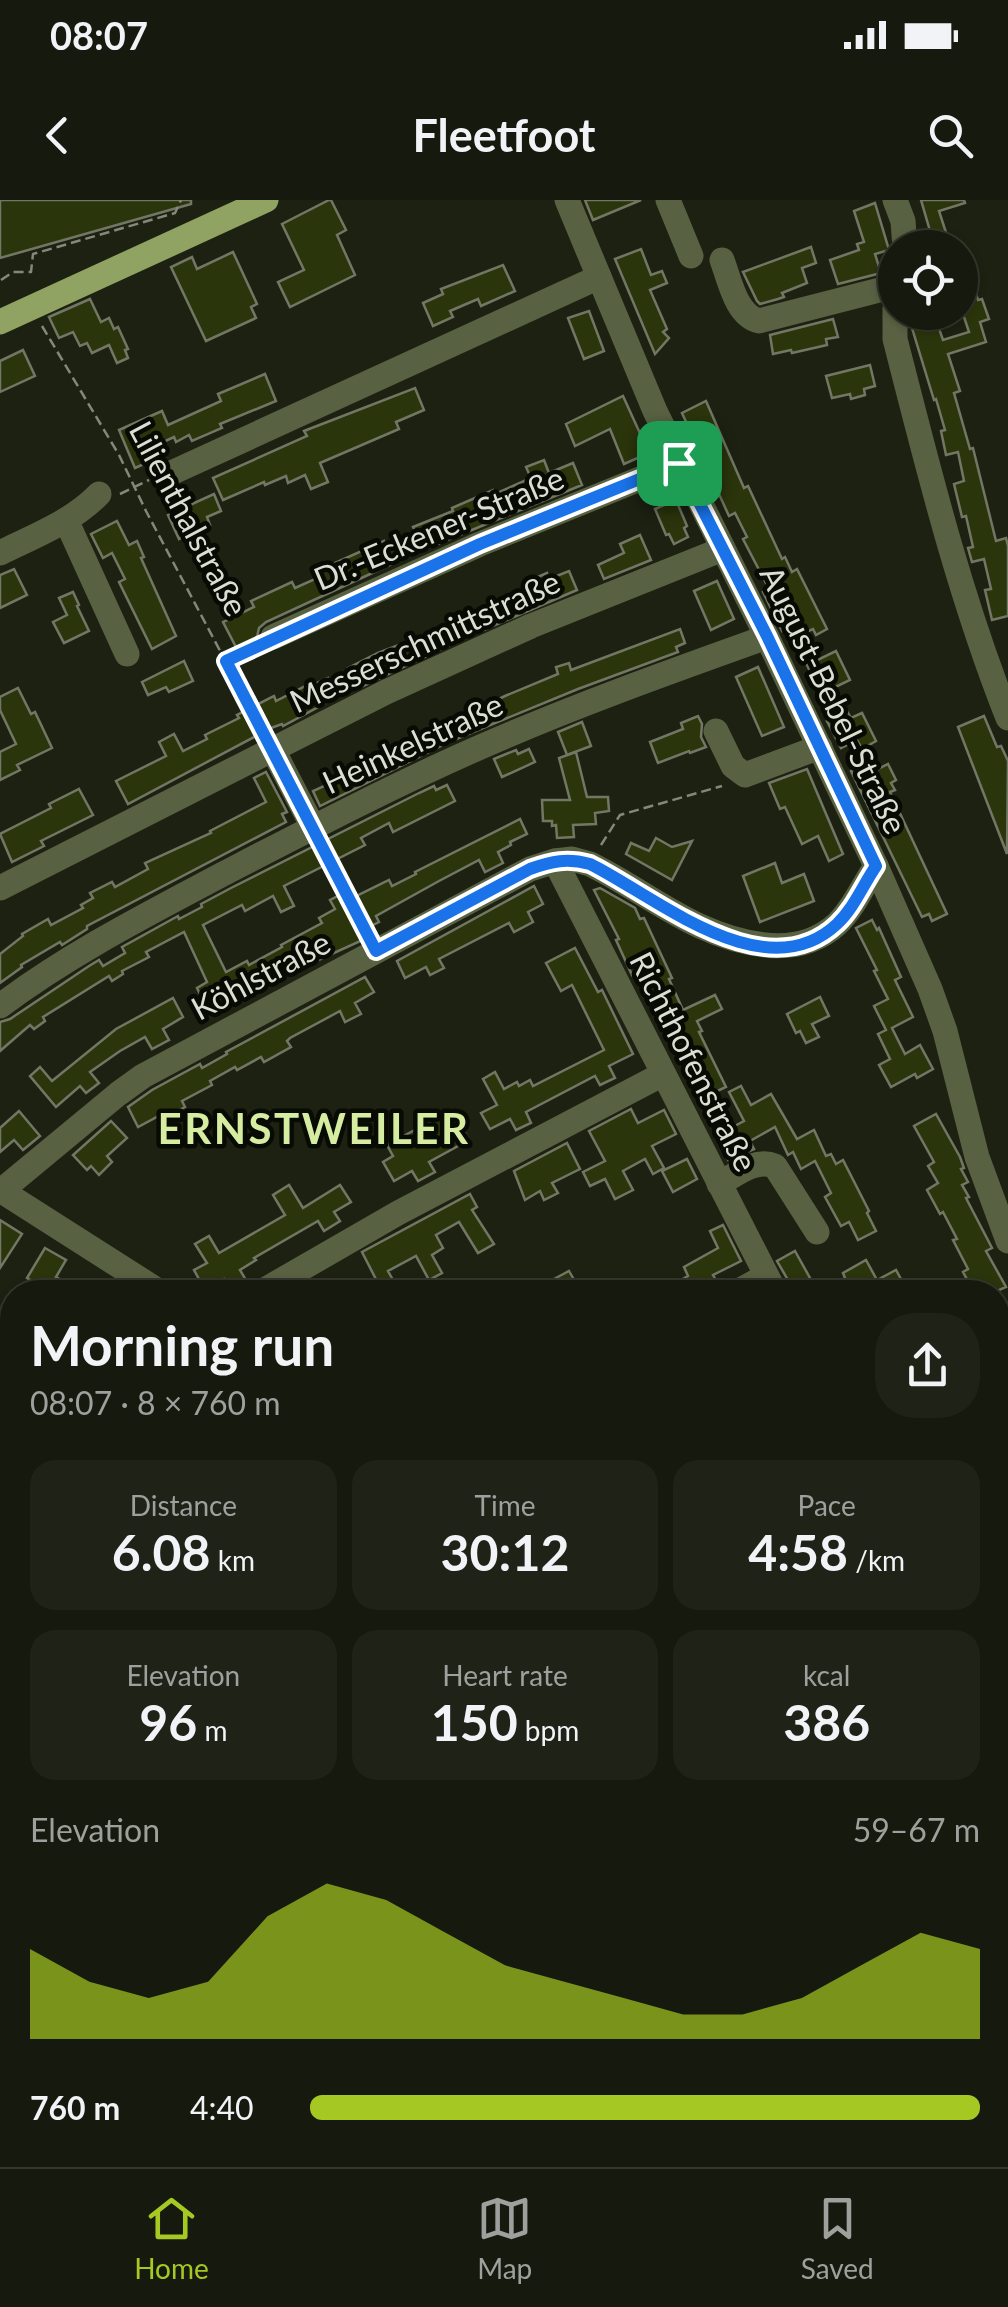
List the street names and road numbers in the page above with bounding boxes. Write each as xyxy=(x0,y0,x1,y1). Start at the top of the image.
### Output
street label: Lilienthalstraße xyxy=(122,414,257,622)
street label: Dr.-Eckener-Straße xyxy=(308,457,569,598)
street label: August-Bebel-Straße xyxy=(753,559,916,840)
street label: Messerschmittstraße xyxy=(283,561,565,720)
street label: Heinkelstraße xyxy=(316,684,509,801)
street label: Köhlstraße xyxy=(184,922,336,1027)
street label: Richthofenstraße xyxy=(622,945,766,1178)

